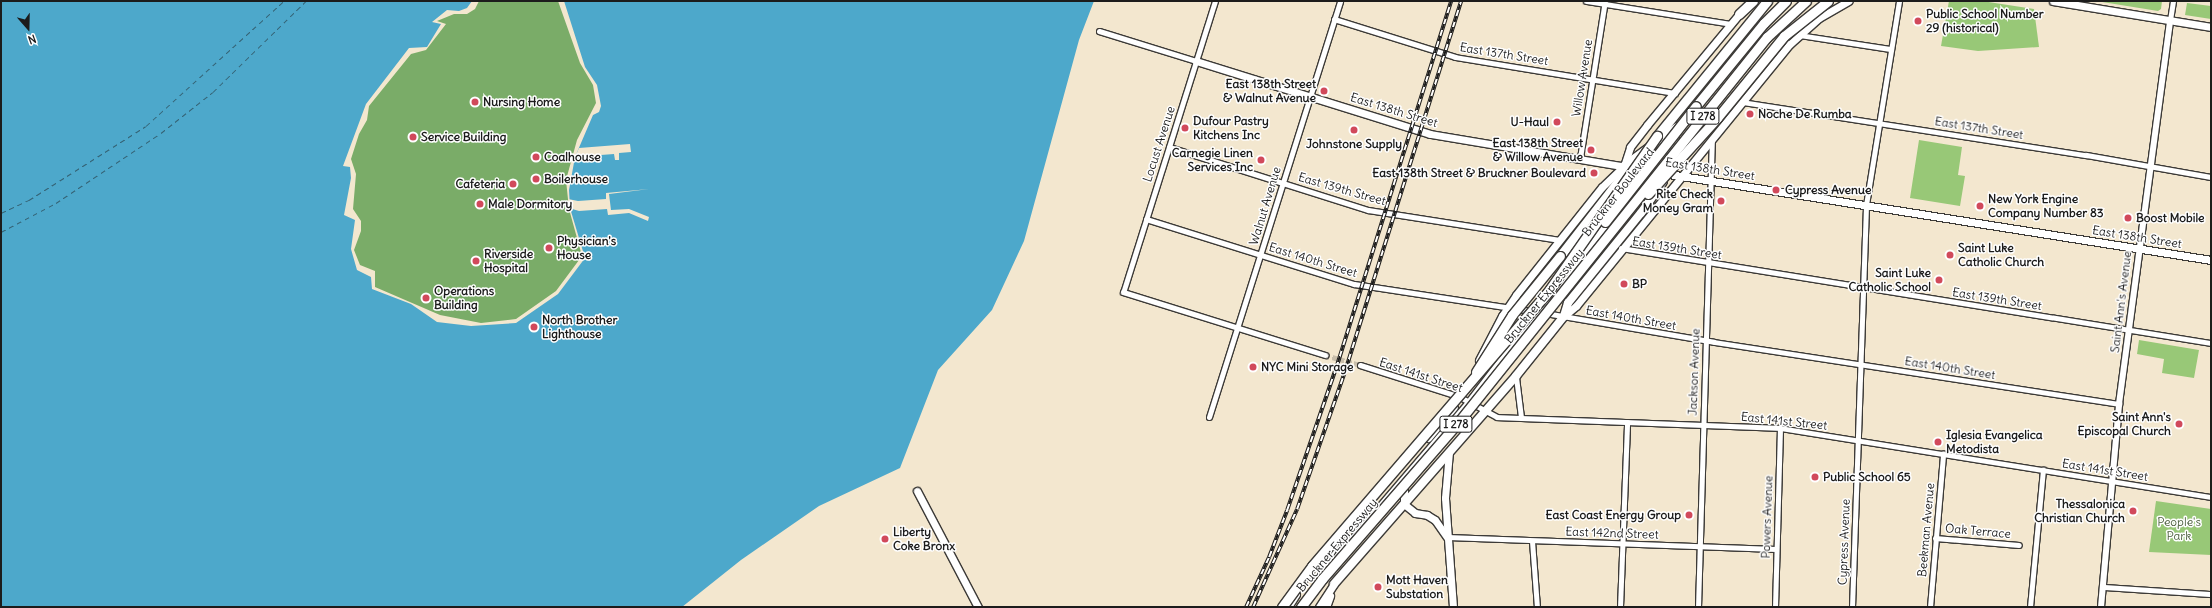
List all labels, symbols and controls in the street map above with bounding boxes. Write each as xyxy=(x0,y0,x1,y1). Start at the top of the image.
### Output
place label: Public School Number 29 (historical) xyxy=(1926,7,2044,35)
north arrow xyxy=(8,8,48,48)
marker: Public School Number 29 (historical) xyxy=(1913,16,1923,26)
text: N xyxy=(26,31,38,47)
street label: Willow Avenue xyxy=(1569,38,1595,118)
street label: East 137th Street xyxy=(1459,40,1549,68)
place label: East 138th Street & Walnut Avenue xyxy=(1223,77,1316,105)
marker: East 138th Street & Walnut Avenue xyxy=(1319,86,1329,96)
street label: East 138th Street xyxy=(1349,90,1439,130)
place label: Nursing Home xyxy=(483,95,560,109)
marker: Nursing Home xyxy=(470,97,480,107)
street label: Locust Avenue xyxy=(1140,104,1178,184)
road number: I 278 xyxy=(1686,107,1720,125)
place label: Noche De Rumba xyxy=(1758,107,1852,121)
marker: Noche De Rumba xyxy=(1745,109,1755,119)
place label: Dufour Pastry Kitchens Inc xyxy=(1193,114,1269,142)
street label: East 137th Street xyxy=(1934,114,2024,142)
place label: U-Haul xyxy=(1511,115,1549,129)
marker: U-Haul xyxy=(1552,117,1562,127)
marker: Dufour Pastry Kitchens Inc xyxy=(1180,123,1190,133)
marker: Johnstone Supply xyxy=(1349,125,1359,135)
place label: Service Building xyxy=(421,130,506,144)
marker: Service Building xyxy=(408,132,418,142)
place label: East 138th Street & Willow Avenue xyxy=(1493,136,1583,164)
place label: Johnstone Supply xyxy=(1306,137,1402,151)
street label: Bruckner Boulevard xyxy=(1579,145,1657,239)
marker: East 138th Street & Willow Avenue xyxy=(1586,145,1596,155)
place label: Carnegie Linen Services Inc xyxy=(1172,146,1253,174)
place label: Coalhouse xyxy=(544,150,601,164)
marker: Coalhouse xyxy=(531,152,541,162)
marker: Carnegie Linen Services Inc xyxy=(1256,155,1266,165)
street label: East 138th Street xyxy=(1664,155,1756,183)
street label: Walnut Avenue xyxy=(1246,165,1284,247)
place label: East 138th Street & Bruckner Boulevard xyxy=(1372,166,1586,180)
marker: East 138th Street & Bruckner Boulevard xyxy=(1589,168,1599,178)
street label: East 139th Street xyxy=(1297,170,1387,208)
place label: Boilerhouse xyxy=(544,172,608,186)
marker: Boilerhouse xyxy=(531,174,541,184)
place label: Cafeteria xyxy=(455,177,505,191)
marker: Cafeteria xyxy=(508,179,518,189)
place label: Cypress Avenue xyxy=(1785,183,1871,197)
marker: Cypress Avenue xyxy=(1770,184,1782,196)
place label: Rite Check Money Gram xyxy=(1643,187,1713,215)
place label: New York Engine Company Number 83 xyxy=(1988,192,2104,220)
marker: Rite Check Money Gram xyxy=(1716,196,1726,206)
place label: Male Dormitory xyxy=(488,197,572,211)
marker: Male Dormitory xyxy=(475,199,485,209)
marker: New York Engine Company Number 83 xyxy=(1975,201,1985,211)
place label: Boost Mobile xyxy=(2136,211,2205,225)
marker: Boost Mobile xyxy=(2123,213,2133,223)
street label: East 138th Street xyxy=(2091,223,2183,251)
place label: Physician's House xyxy=(557,234,616,262)
street label: East 139th Street xyxy=(1631,234,1723,262)
street label: East 140th Street xyxy=(1267,240,1359,280)
place label: Saint Luke Catholic Church xyxy=(1958,241,2044,269)
marker: Physician's House xyxy=(544,243,554,253)
street label: Bruckner Expressway xyxy=(1501,246,1587,346)
place label: Riverside Hospital xyxy=(484,247,533,275)
marker: Saint Luke Catholic Church xyxy=(1945,250,1955,260)
street label: Saint Ann's Avenue xyxy=(2108,250,2134,354)
marker: Riverside Hospital xyxy=(471,256,481,266)
place label: Saint Luke Catholic School xyxy=(1848,266,1931,294)
marker: Saint Luke Catholic School xyxy=(1934,275,1944,285)
place label: BP xyxy=(1632,277,1647,291)
marker: BP xyxy=(1619,279,1629,289)
place label: Operations Building xyxy=(434,284,494,312)
street label: East 139th Street xyxy=(1951,285,2043,313)
marker: Operations Building xyxy=(421,293,431,303)
street label: East 140th Street xyxy=(1585,303,1677,333)
place label: North Brother Lighthouse xyxy=(542,313,617,341)
marker: North Brother Lighthouse xyxy=(529,322,539,332)
street label: Jackson Avenue xyxy=(1685,328,1703,416)
street label: East 140th Street xyxy=(1904,354,1996,382)
street label: East 141st Street xyxy=(1377,355,1465,395)
place label: NYC Mini Storage xyxy=(1261,360,1353,374)
marker: NYC Mini Storage xyxy=(1248,362,1258,372)
street label: East 141st Street xyxy=(1740,409,1828,433)
place label: Saint Ann's Episcopal Church xyxy=(2077,410,2171,438)
road number: I 278 xyxy=(1439,415,1473,433)
marker: Saint Ann's Episcopal Church xyxy=(2174,419,2184,429)
place label: Iglesia Evangelica Metodista xyxy=(1946,428,2043,456)
marker: Iglesia Evangelica Metodista xyxy=(1933,437,1943,447)
street label: East 141st Street xyxy=(2061,456,2149,484)
place label: Public School 65 xyxy=(1823,470,1911,484)
marker: Public School 65 xyxy=(1810,472,1820,482)
street label: Powers Avenue xyxy=(1758,475,1776,559)
street label: Beekman Avenue xyxy=(1915,482,1937,578)
street label: Bruckner Expressway xyxy=(1294,495,1380,595)
place label: Thessalonica Christian Church xyxy=(2034,497,2125,525)
street label: Cypress Avenue xyxy=(1835,499,1853,585)
marker: Thessalonica Christian Church xyxy=(2128,506,2138,516)
place label: East Coast Energy Group xyxy=(1546,508,1681,522)
marker: East Coast Energy Group xyxy=(1684,510,1694,520)
park label: People's Park xyxy=(2157,515,2201,543)
street label: Oak Terrace xyxy=(1945,521,2011,541)
street label: East 142nd Street xyxy=(1565,524,1659,542)
place label: Liberty Coke Bronx xyxy=(893,525,955,553)
marker: Liberty Coke Bronx xyxy=(880,534,890,544)
place label: Mott Haven Substation xyxy=(1386,573,1448,601)
marker: Mott Haven Substation xyxy=(1373,582,1383,592)

